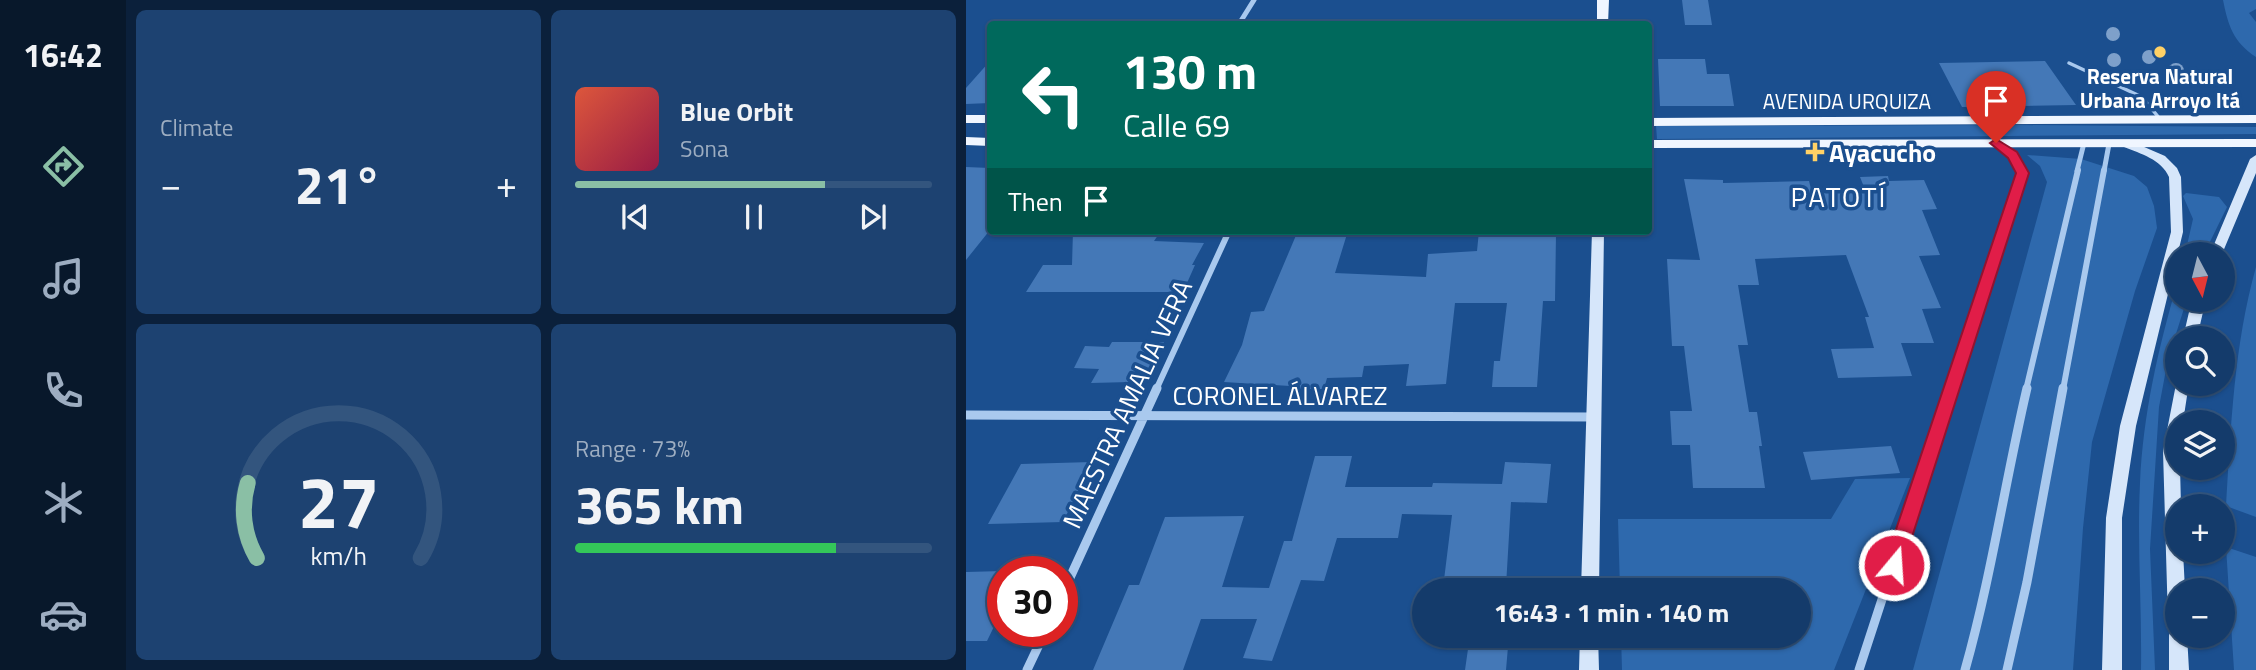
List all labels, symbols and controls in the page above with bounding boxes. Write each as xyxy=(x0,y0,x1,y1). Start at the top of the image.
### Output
text: 16:42 xyxy=(23,31,103,79)
text: 130 m xyxy=(1123,33,1257,108)
marker: Reserva Natural Urbana Arroyo Itá xyxy=(2152,44,2168,60)
icon: left xyxy=(1008,49,1099,140)
place label: Reserva Natural Urbana Arroyo Itá xyxy=(2080,60,2240,116)
pin xyxy=(1966,71,2026,143)
icon: arrive xyxy=(1977,82,2015,120)
street label: AVENIDA URQUIZA xyxy=(1763,85,1932,117)
text: Blue Orbit xyxy=(680,92,793,131)
text: Calle 69 xyxy=(1123,101,1230,149)
text: Climate xyxy=(160,110,233,145)
text: Sona xyxy=(680,131,728,166)
place label: Ayacucho xyxy=(1829,133,1936,172)
icon: directions xyxy=(39,142,88,191)
marker: Ayacucho xyxy=(1807,144,1823,160)
text: 21° xyxy=(295,145,382,224)
text: − xyxy=(160,155,181,213)
text: + xyxy=(496,155,517,213)
district label: PATOTÍ xyxy=(1791,175,1887,218)
text: Then xyxy=(1008,182,1063,221)
icon: arrive xyxy=(1077,182,1115,220)
icon: previous xyxy=(616,198,654,236)
icon: pause xyxy=(735,198,773,236)
icon: next xyxy=(854,198,892,236)
north arrow xyxy=(2165,242,2235,312)
map controls xyxy=(2165,242,2235,648)
icon: music xyxy=(39,254,88,303)
street label: MAESTRA AMALIA VERA xyxy=(1052,273,1202,535)
button: search xyxy=(2165,326,2235,396)
icon: phone xyxy=(39,366,88,415)
street label: CORONEL ÁLVAREZ xyxy=(1173,376,1387,415)
button: layers xyxy=(2165,410,2235,480)
text: Range · 73% xyxy=(575,431,690,466)
text: 27 xyxy=(298,446,379,556)
text: 365 km xyxy=(575,465,744,544)
icon: climate xyxy=(39,478,88,527)
button: + xyxy=(2165,494,2235,564)
position arrow xyxy=(1857,528,1931,602)
text: km/h xyxy=(310,537,367,575)
speed limit sign: 30 xyxy=(987,556,1078,647)
button: − xyxy=(2165,578,2235,648)
icon: car xyxy=(39,590,88,639)
text: 16:43 · 1 min · 140 m xyxy=(1494,593,1729,632)

